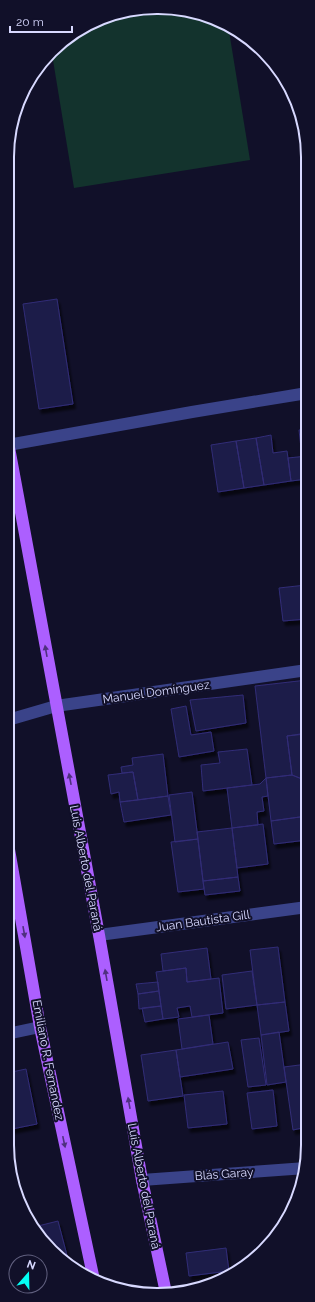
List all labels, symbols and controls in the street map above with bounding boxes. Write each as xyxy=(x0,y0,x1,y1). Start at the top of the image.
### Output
scale bar xyxy=(10,8,72,34)
text: 20 m xyxy=(16,15,44,29)
one-way arrow xyxy=(43,645,49,657)
street label: Manuel Domínguez xyxy=(102,678,210,706)
one-way arrow xyxy=(66,773,72,785)
street label: Luis Alberto del Paraná xyxy=(67,804,105,932)
street label: Juan Bautista Gill xyxy=(155,907,252,935)
one-way arrow xyxy=(21,926,27,938)
one-way arrow xyxy=(103,969,109,982)
street label: Emiliano R. Fernandez xyxy=(29,999,67,1122)
one-way arrow xyxy=(125,1097,131,1110)
street label: Luis Alberto del Paraná xyxy=(125,1122,163,1250)
one-way arrow xyxy=(62,1136,68,1148)
street label: Blás Garay xyxy=(194,1165,254,1183)
north arrow xyxy=(8,1254,48,1294)
text: N xyxy=(25,1258,37,1273)

